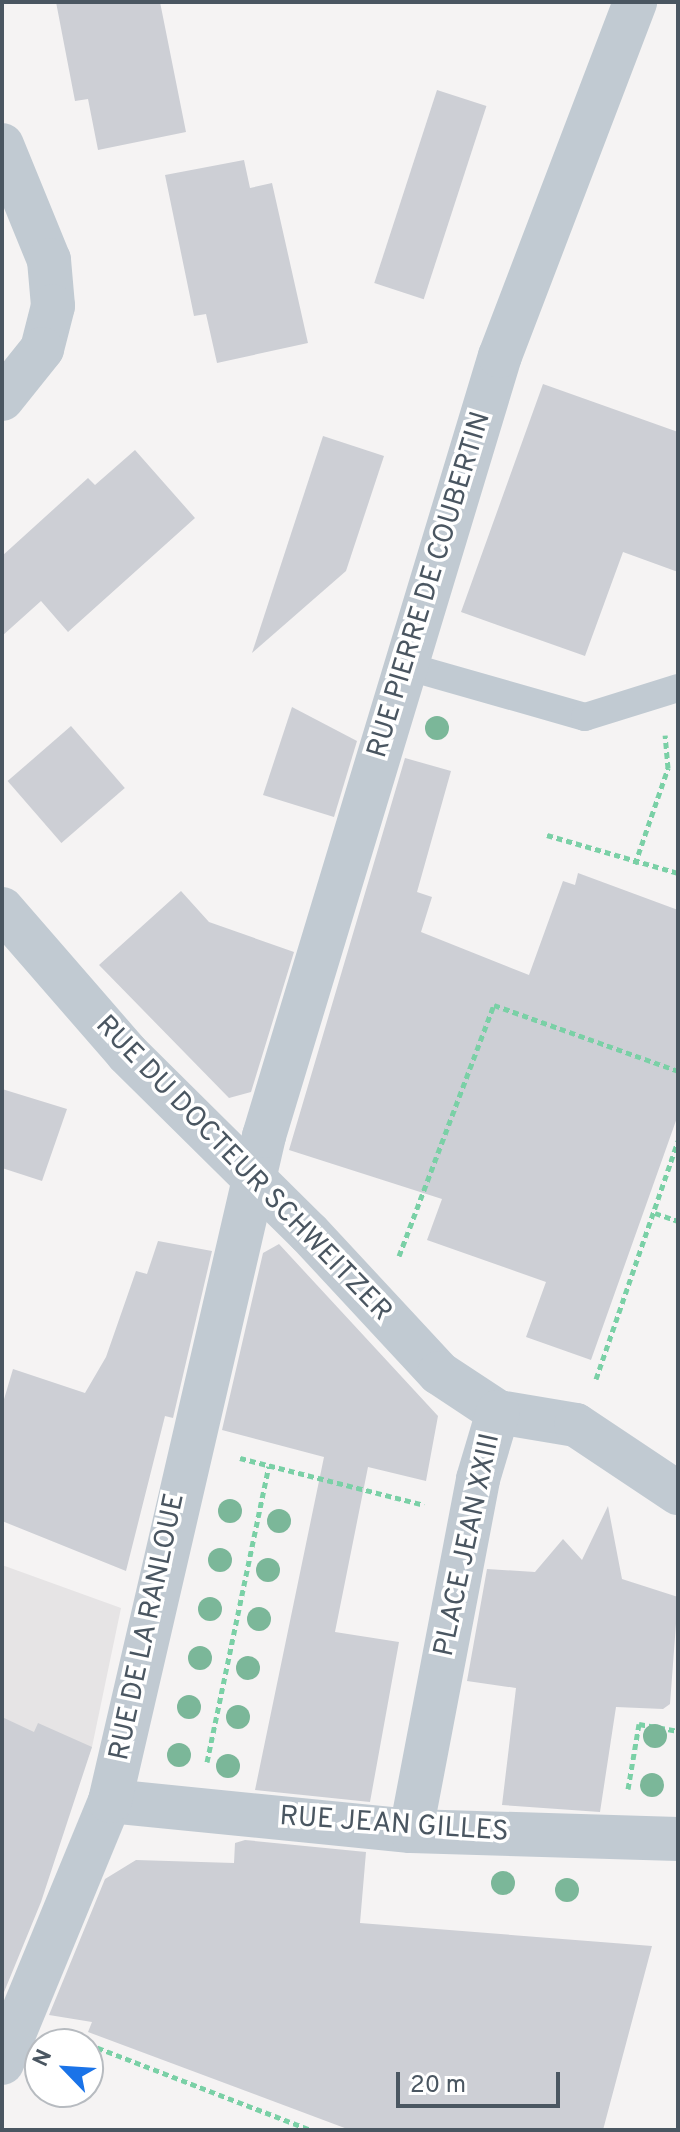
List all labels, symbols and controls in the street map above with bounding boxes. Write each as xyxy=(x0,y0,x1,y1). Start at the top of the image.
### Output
street label: RUE PIERRE DE COUBERTIN xyxy=(361,408,499,762)
street label: RUE DU DOCTEUR SCHWEITZER xyxy=(88,1009,398,1329)
street label: PLACE JEAN XXIII xyxy=(428,1431,508,1659)
street label: RUE DE LA RANLOUE xyxy=(103,1490,193,1764)
street label: RUE JEAN GILLES xyxy=(278,1800,510,1850)
north arrow xyxy=(24,2028,104,2108)
text: N xyxy=(28,2046,59,2071)
scale bar xyxy=(400,2056,564,2106)
text: 20 m xyxy=(410,2071,466,2101)

